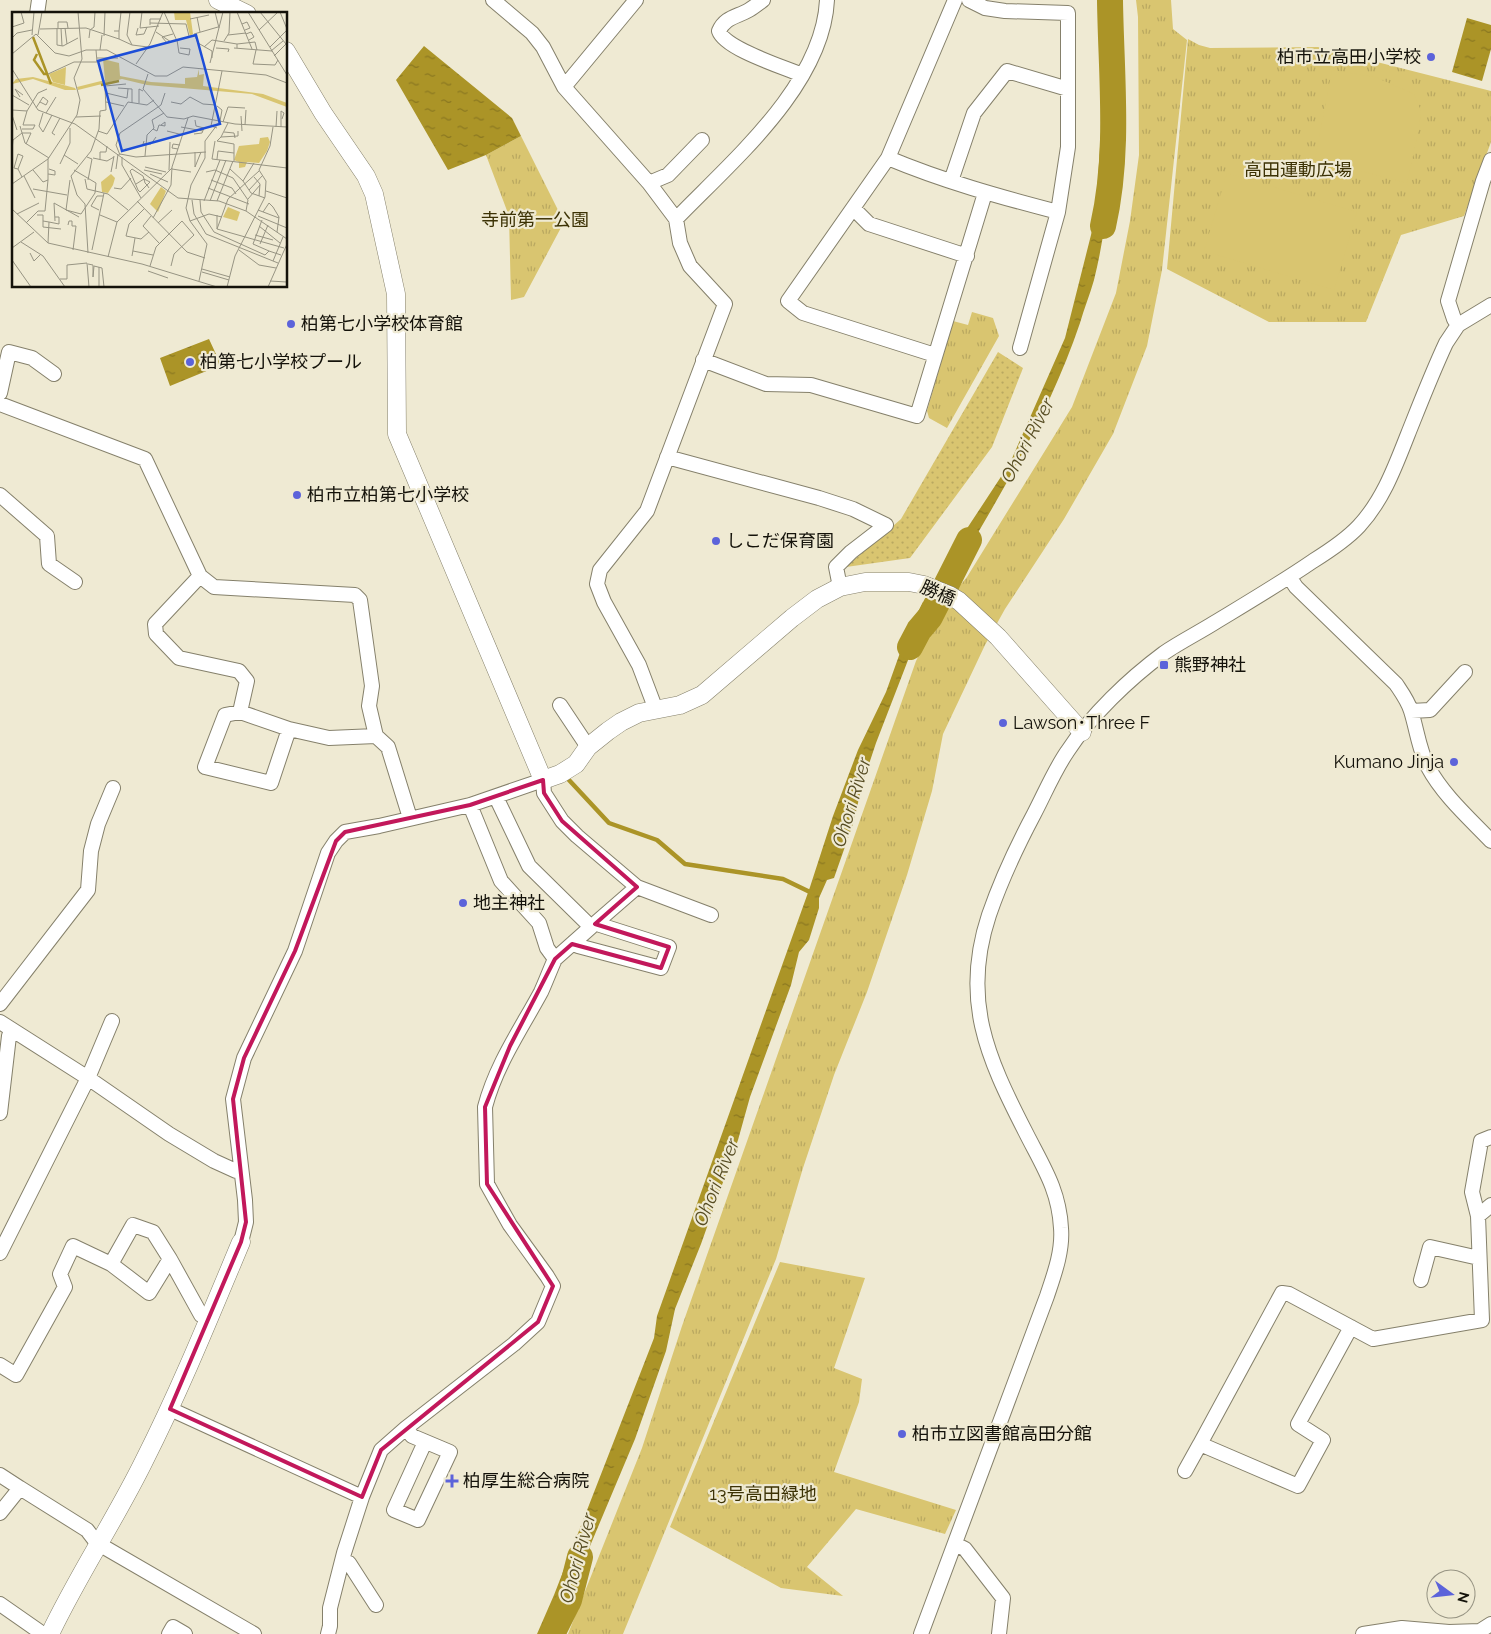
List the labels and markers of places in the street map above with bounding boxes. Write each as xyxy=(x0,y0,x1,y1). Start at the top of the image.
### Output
place label: 柏市立高田小学校 xyxy=(1277,46,1421,67)
marker: 柏市立高田小学校 xyxy=(1425,51,1437,63)
place label: 柏第七小学校体育館 xyxy=(301,313,463,334)
marker: 柏第七小学校体育館 xyxy=(285,318,297,330)
place label: 柏第七小学校プール xyxy=(200,351,362,372)
marker: 柏第七小学校プール xyxy=(184,356,196,368)
place label: 柏市立柏第七小学校 xyxy=(307,484,469,505)
marker: 柏市立柏第七小学校 xyxy=(291,489,303,501)
place label: しこだ保育園 xyxy=(726,530,834,551)
marker: しこだ保育園 xyxy=(710,535,722,547)
place label: 熊野神社 xyxy=(1174,654,1246,675)
marker: 熊野神社 xyxy=(1158,659,1170,671)
place label: Lawson･Three F xyxy=(1013,712,1150,733)
marker: Lawson･Three F xyxy=(997,717,1009,729)
place label: Kumano Jinja xyxy=(1333,751,1444,772)
marker: Kumano Jinja xyxy=(1448,756,1460,768)
place label: 地主神社 xyxy=(473,892,545,913)
marker: 地主神社 xyxy=(457,897,469,909)
place label: 柏市立図書館高田分館 xyxy=(912,1423,1092,1444)
marker: 柏市立図書館高田分館 xyxy=(896,1428,908,1440)
place label: 柏厚生総合病院 xyxy=(463,1470,589,1491)
marker: 柏厚生総合病院 xyxy=(445,1474,459,1488)

